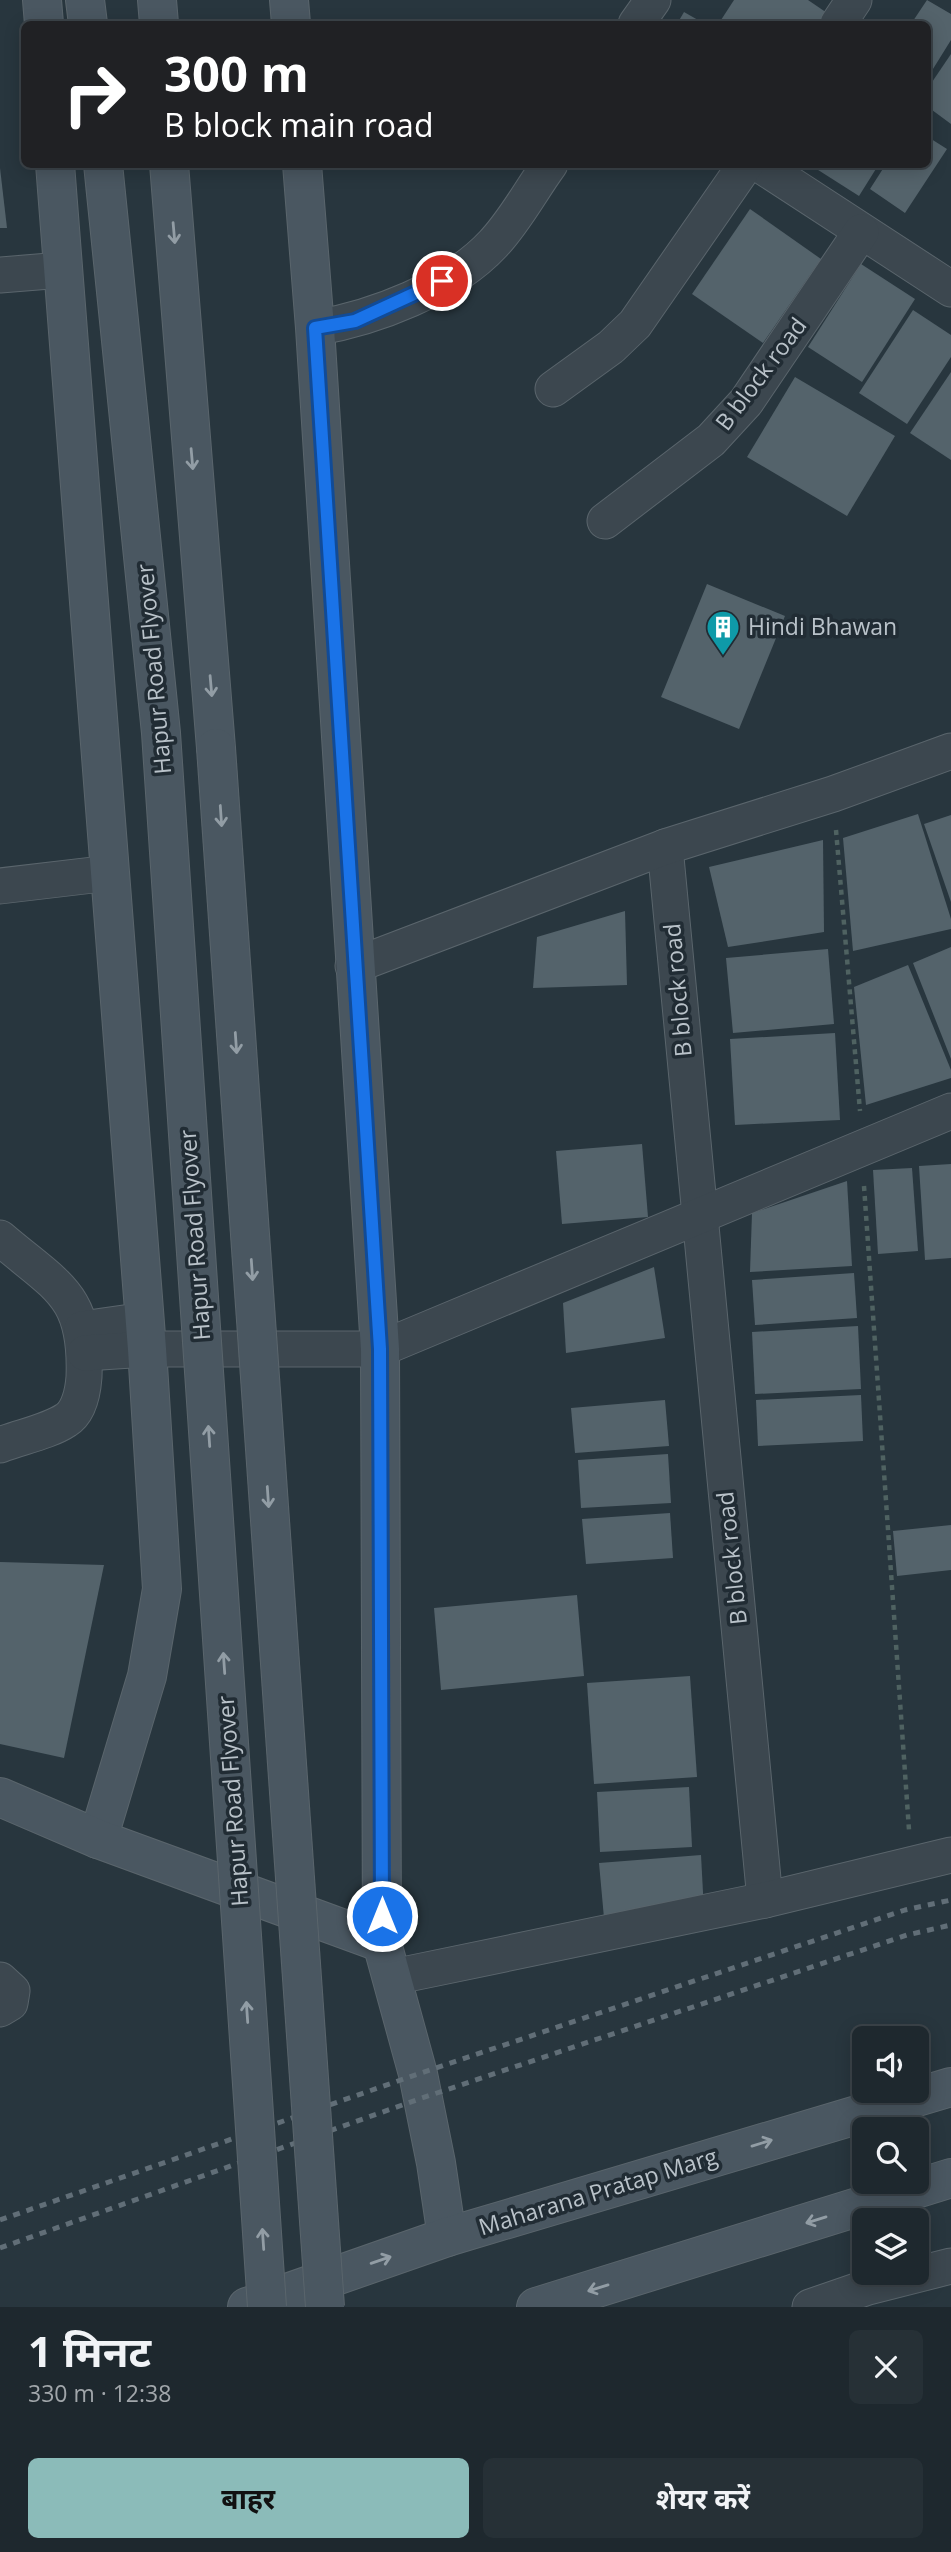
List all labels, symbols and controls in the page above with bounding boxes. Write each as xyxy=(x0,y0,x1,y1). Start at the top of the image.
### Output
text: 300 m xyxy=(164,40,309,106)
icon: right xyxy=(49,49,140,140)
text: B block main road xyxy=(164,103,433,146)
one-way arrow xyxy=(168,221,181,243)
pin xyxy=(412,251,472,311)
icon: arrive xyxy=(423,262,461,300)
street label: B block road xyxy=(707,310,813,436)
one-way arrow xyxy=(186,447,199,470)
street label: Hapur Road Flyover xyxy=(128,562,178,776)
building icon: Hindi Bhawan xyxy=(704,608,742,657)
place label: Hindi Bhawan xyxy=(748,610,897,642)
one-way arrow xyxy=(205,674,218,697)
one-way arrow xyxy=(214,805,227,828)
street label: B block road xyxy=(655,922,699,1058)
one-way arrow xyxy=(230,1032,243,1055)
street label: Hapur Road Flyover xyxy=(171,1128,217,1341)
one-way arrow xyxy=(246,1259,259,1281)
one-way arrow xyxy=(202,1425,215,1448)
one-way arrow xyxy=(262,1486,275,1508)
street label: B block road xyxy=(708,1490,754,1626)
one-way arrow xyxy=(217,1652,230,1674)
street label: Hapur Road Flyover xyxy=(209,1694,255,1907)
position arrow xyxy=(345,1879,419,1953)
one-way arrow xyxy=(241,2001,254,2024)
map controls xyxy=(852,2026,929,2285)
button: sound xyxy=(852,2026,929,2103)
button: search xyxy=(852,2117,929,2194)
one-way arrow xyxy=(751,2136,773,2149)
street label: Maharana Pratap Marg xyxy=(475,2139,721,2243)
button: layers xyxy=(852,2208,929,2285)
one-way arrow xyxy=(805,2215,827,2227)
one-way arrow xyxy=(256,2228,269,2251)
one-way arrow xyxy=(370,2253,392,2266)
one-way arrow xyxy=(588,2282,610,2295)
text: 1 मिनट xyxy=(28,2322,151,2379)
button: close xyxy=(849,2330,923,2404)
text: 330 m · 12:38 xyxy=(28,2377,171,2409)
button: बाहर xyxy=(28,2458,469,2538)
button: शेयर करें xyxy=(483,2458,923,2538)

